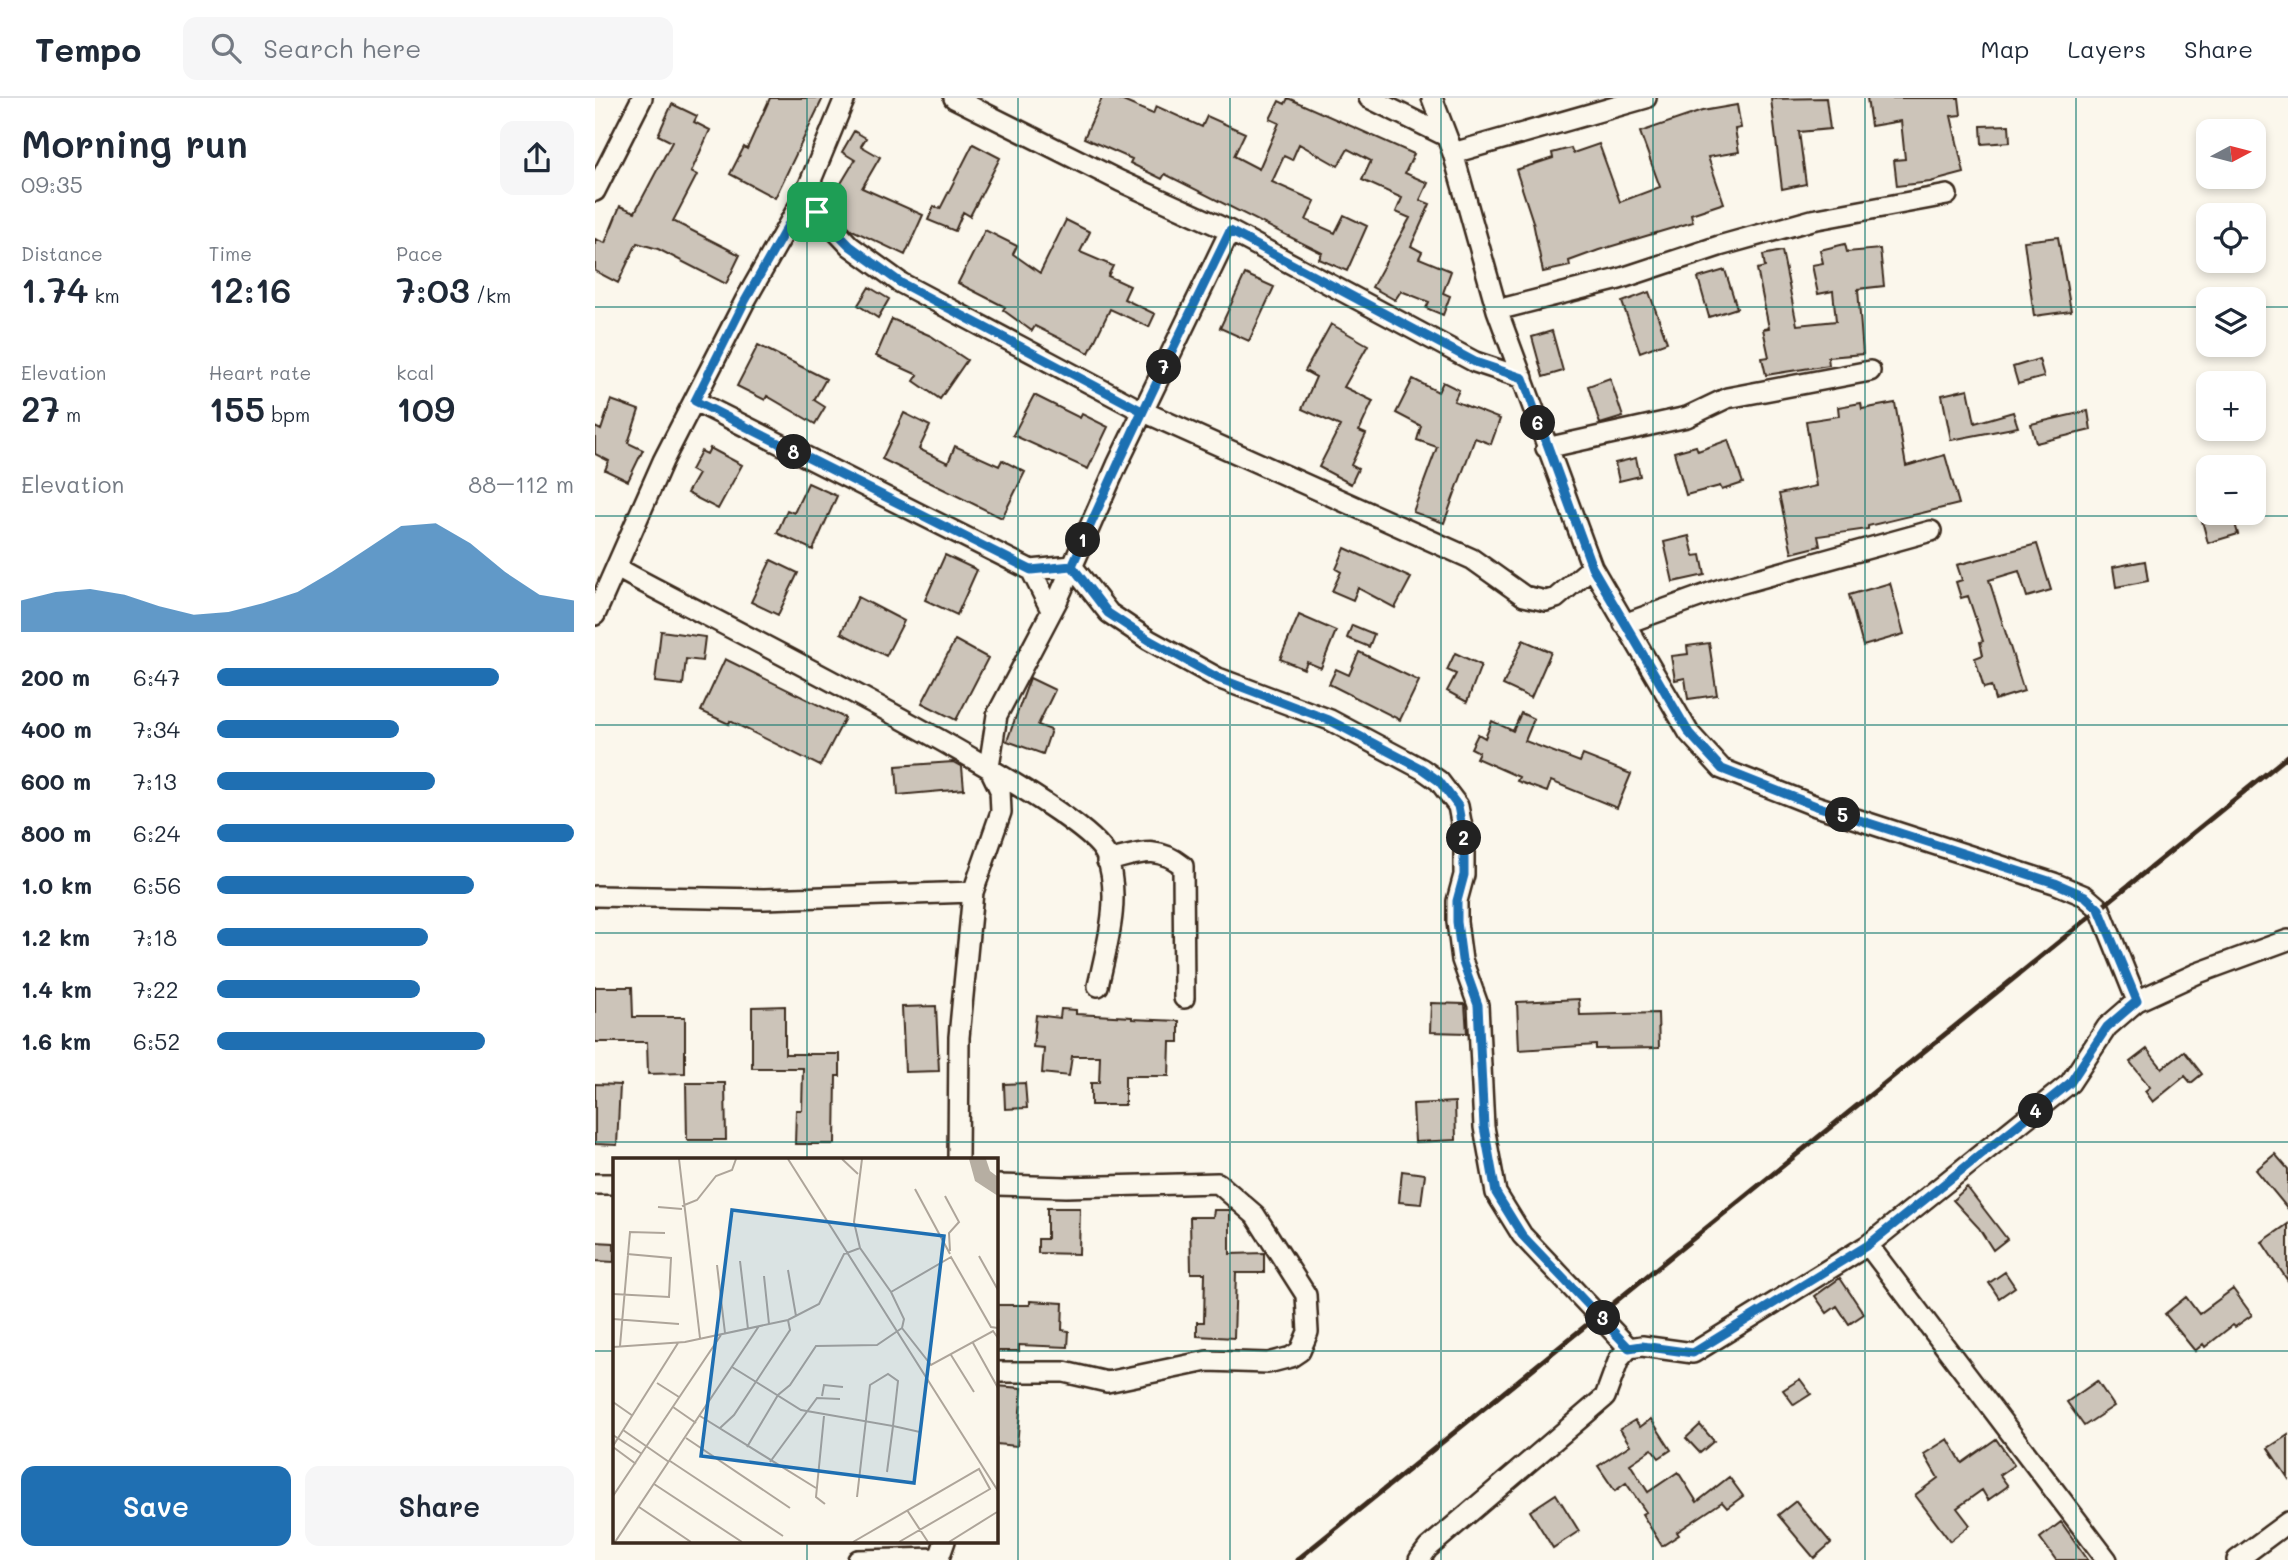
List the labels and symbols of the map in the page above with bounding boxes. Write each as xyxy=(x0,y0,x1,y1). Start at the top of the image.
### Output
north arrow xyxy=(2196,119,2266,189)
pin xyxy=(787,182,847,242)
pin: 7 xyxy=(1147,350,1181,384)
pin: 6 xyxy=(1521,406,1555,440)
pin: 8 xyxy=(777,434,811,470)
pin: 1 xyxy=(1065,522,1100,558)
pin: 5 xyxy=(1825,798,1861,832)
pin: 2 xyxy=(1447,820,1481,856)
pin: 4 xyxy=(2019,1094,2053,1128)
inset map xyxy=(613,1158,997,1542)
pin: 3 xyxy=(1585,1300,1621,1336)

